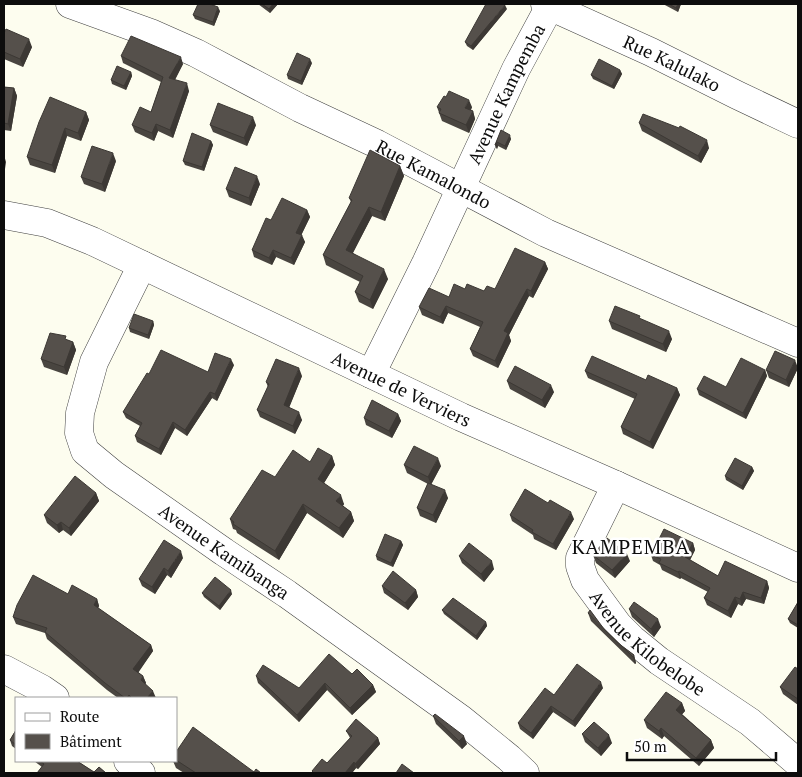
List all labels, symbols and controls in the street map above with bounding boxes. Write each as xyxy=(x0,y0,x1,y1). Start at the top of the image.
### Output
street label: Avenue Kampemba xyxy=(462,19,550,168)
street label: Rue Kalulako xyxy=(620,29,725,97)
street label: Rue Kamalondo xyxy=(372,134,495,214)
street label: Avenue de Verviers xyxy=(328,345,475,432)
street label: Avenue Kamibanga xyxy=(154,498,294,604)
district label: KAMPEMBA xyxy=(572,533,690,560)
street label: Avenue Kilobelobe xyxy=(584,585,710,701)
legend xyxy=(15,697,178,762)
text: Route xyxy=(60,706,99,726)
scale bar xyxy=(627,730,776,762)
text: Bâtiment xyxy=(60,731,122,751)
text: 50 m xyxy=(634,736,667,756)

